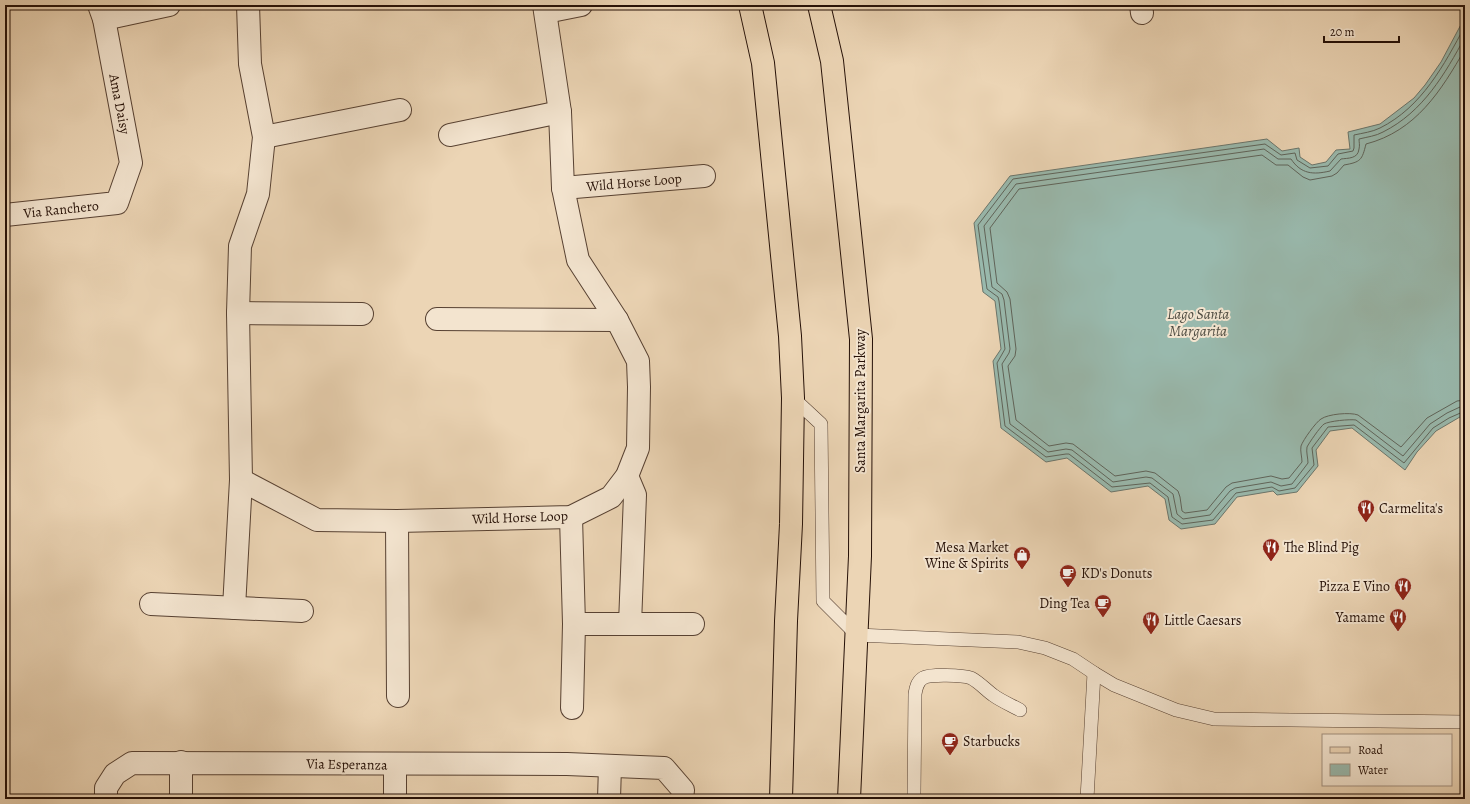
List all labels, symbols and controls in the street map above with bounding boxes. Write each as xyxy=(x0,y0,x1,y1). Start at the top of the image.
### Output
scale bar xyxy=(1324,18,1399,44)
text: 20 m xyxy=(1330,24,1354,40)
street label: Ama Daisy xyxy=(104,71,135,137)
street label: Wild Horse Loop xyxy=(584,169,683,196)
street label: Via Ranchero xyxy=(21,196,100,223)
water label: Lago Santa Margarita xyxy=(1167,304,1229,341)
street label: Santa Margarita Parkway xyxy=(851,328,870,473)
restaurant icon: Carmelita's xyxy=(1356,498,1376,523)
place label: Carmelita's xyxy=(1379,499,1443,518)
street label: Wild Horse Loop xyxy=(471,506,568,529)
restaurant icon: The Blind Pig xyxy=(1261,537,1281,562)
place label: Mesa Market Wine & Spirits xyxy=(924,538,1009,573)
place label: The Blind Pig xyxy=(1284,538,1359,557)
shop icon: Mesa Market Wine & Spirits xyxy=(1012,545,1032,570)
cafe icon: KD's Donuts xyxy=(1058,563,1078,588)
place label: KD's Donuts xyxy=(1081,564,1152,583)
restaurant icon: Pizza E Vino xyxy=(1393,576,1413,601)
place label: Pizza E Vino xyxy=(1319,577,1390,596)
cafe icon: Ding Tea xyxy=(1093,593,1113,618)
place label: Ding Tea xyxy=(1039,594,1090,613)
restaurant icon: Yamame xyxy=(1388,607,1408,632)
place label: Yamame xyxy=(1335,608,1385,627)
restaurant icon: Little Caesars xyxy=(1141,610,1161,635)
place label: Little Caesars xyxy=(1164,611,1241,630)
cafe icon: Starbucks xyxy=(940,731,960,756)
place label: Starbucks xyxy=(963,732,1020,751)
legend xyxy=(1322,734,1452,786)
text: Road xyxy=(1358,742,1384,758)
street label: Via Esperanza xyxy=(305,754,388,775)
text: Water xyxy=(1357,762,1388,778)

